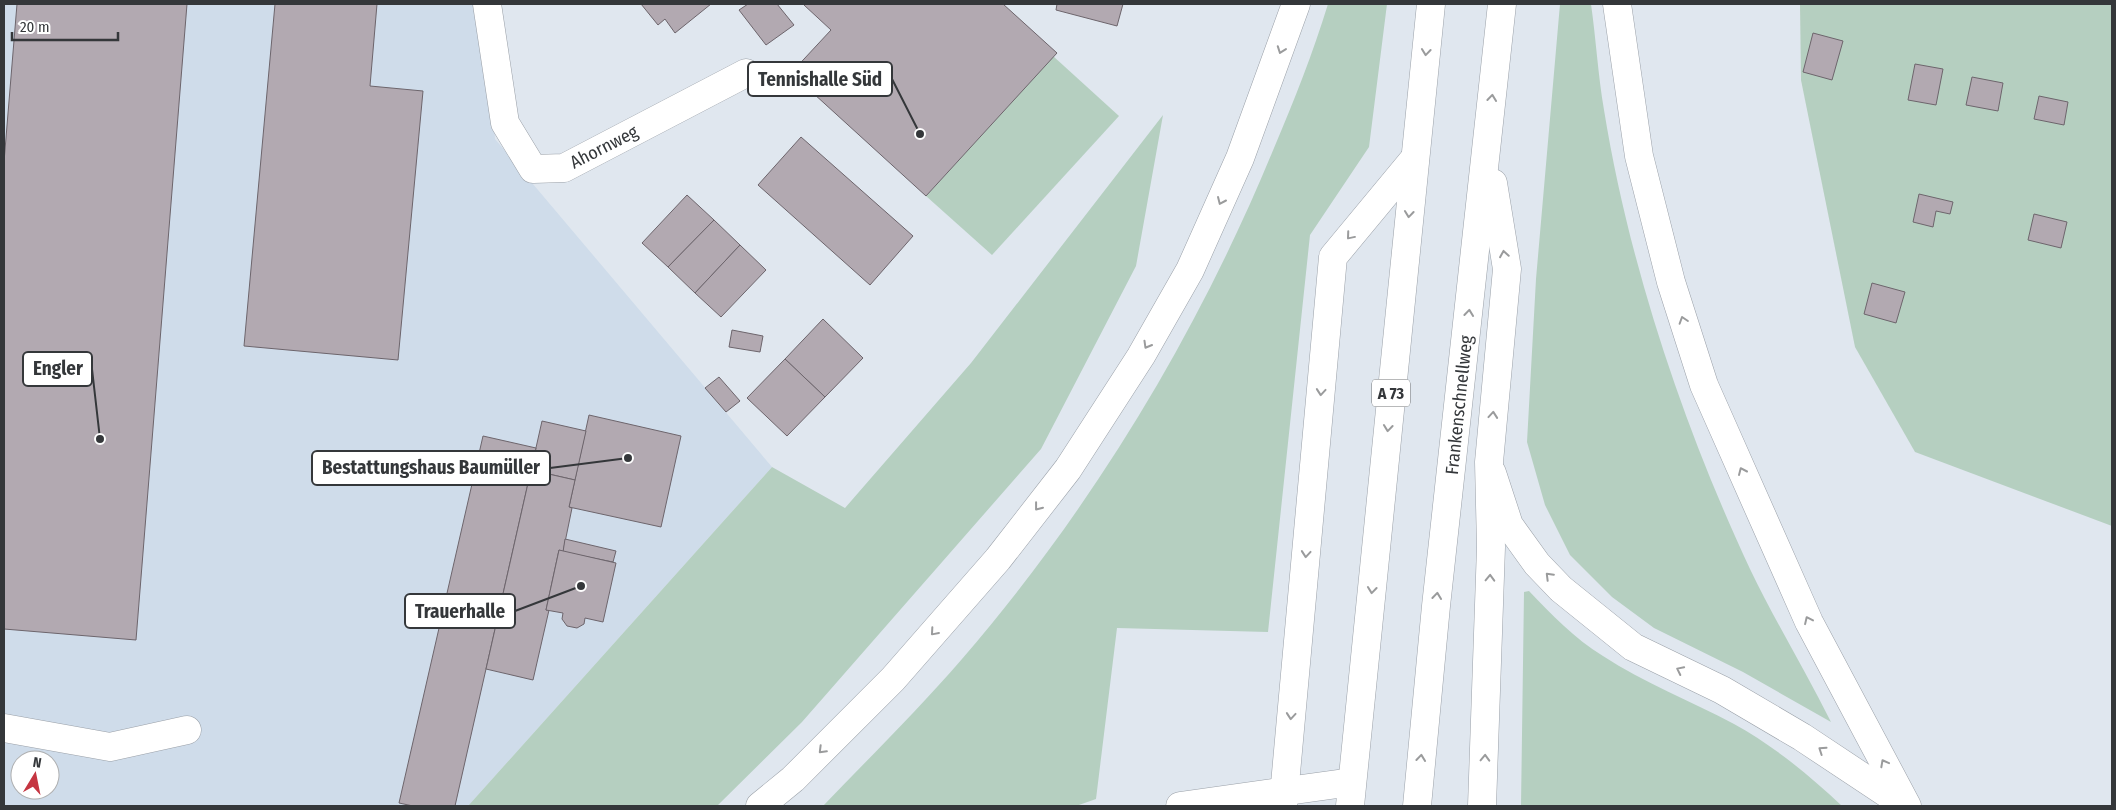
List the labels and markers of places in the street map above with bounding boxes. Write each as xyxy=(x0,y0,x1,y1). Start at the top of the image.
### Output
callout: Tennishalle Süd xyxy=(748,62,892,96)
callout: Engler xyxy=(23,352,92,386)
callout: Bestattungshaus Baumüller xyxy=(312,451,550,485)
callout: Trauerhalle xyxy=(405,594,515,628)

